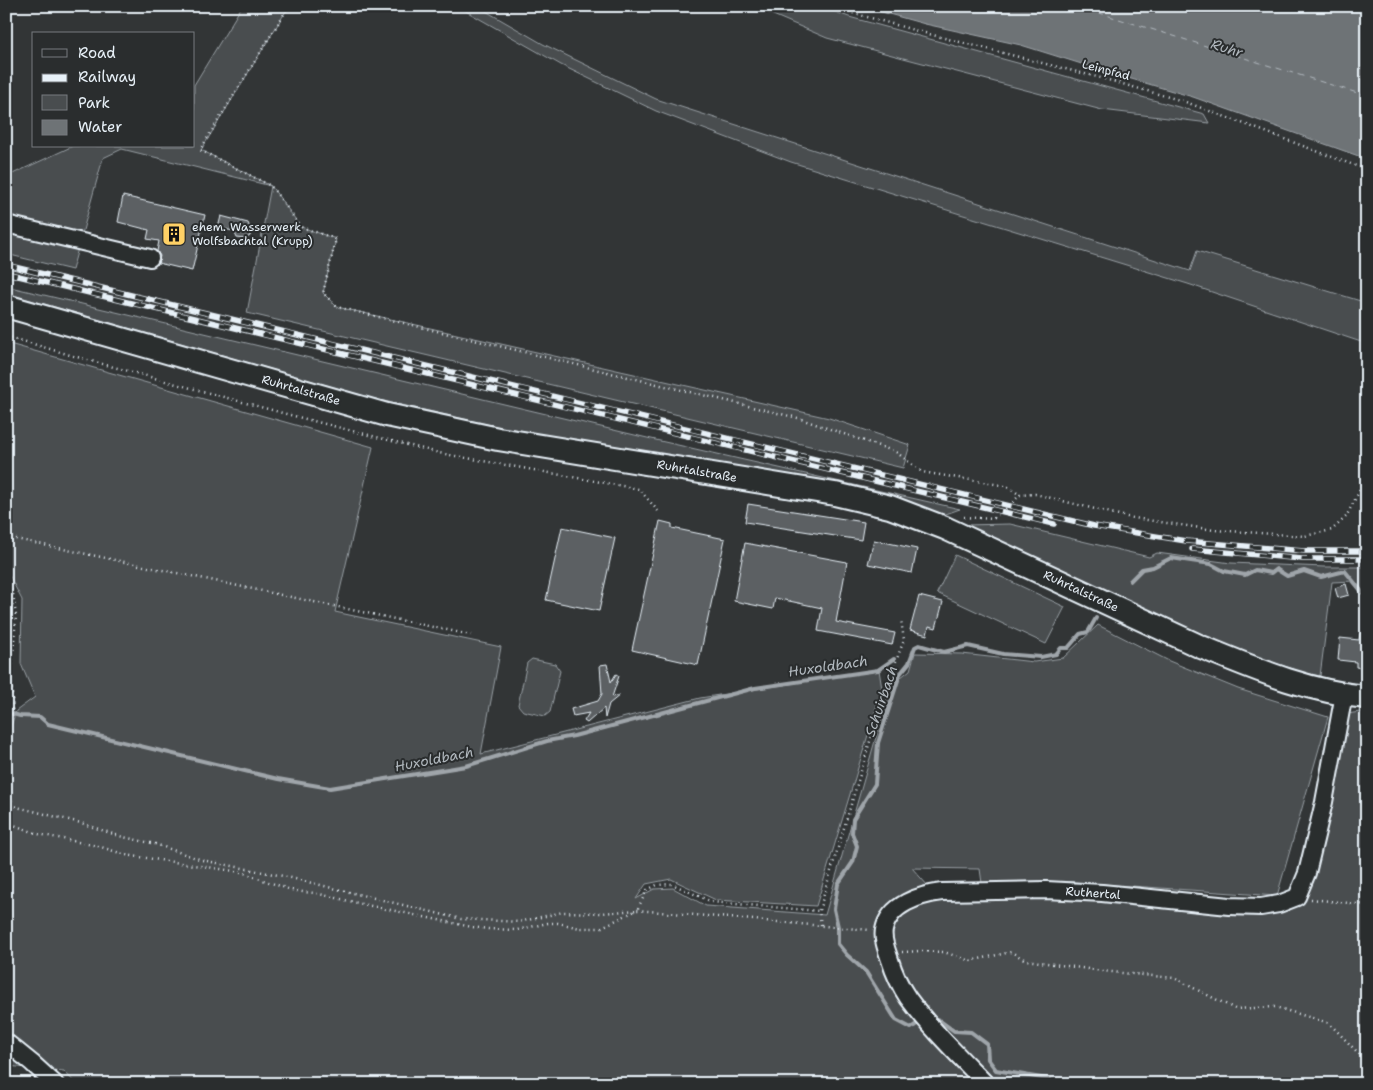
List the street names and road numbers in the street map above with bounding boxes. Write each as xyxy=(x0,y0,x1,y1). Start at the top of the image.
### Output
street label: Leinpfad xyxy=(1080,56,1132,84)
street label: Ruhrtalstraße xyxy=(260,371,342,409)
street label: Ruhrtalstraße xyxy=(656,456,739,486)
street label: Ruhrtalstraße xyxy=(1041,567,1121,615)
street label: Ruthertal xyxy=(1065,883,1121,903)

